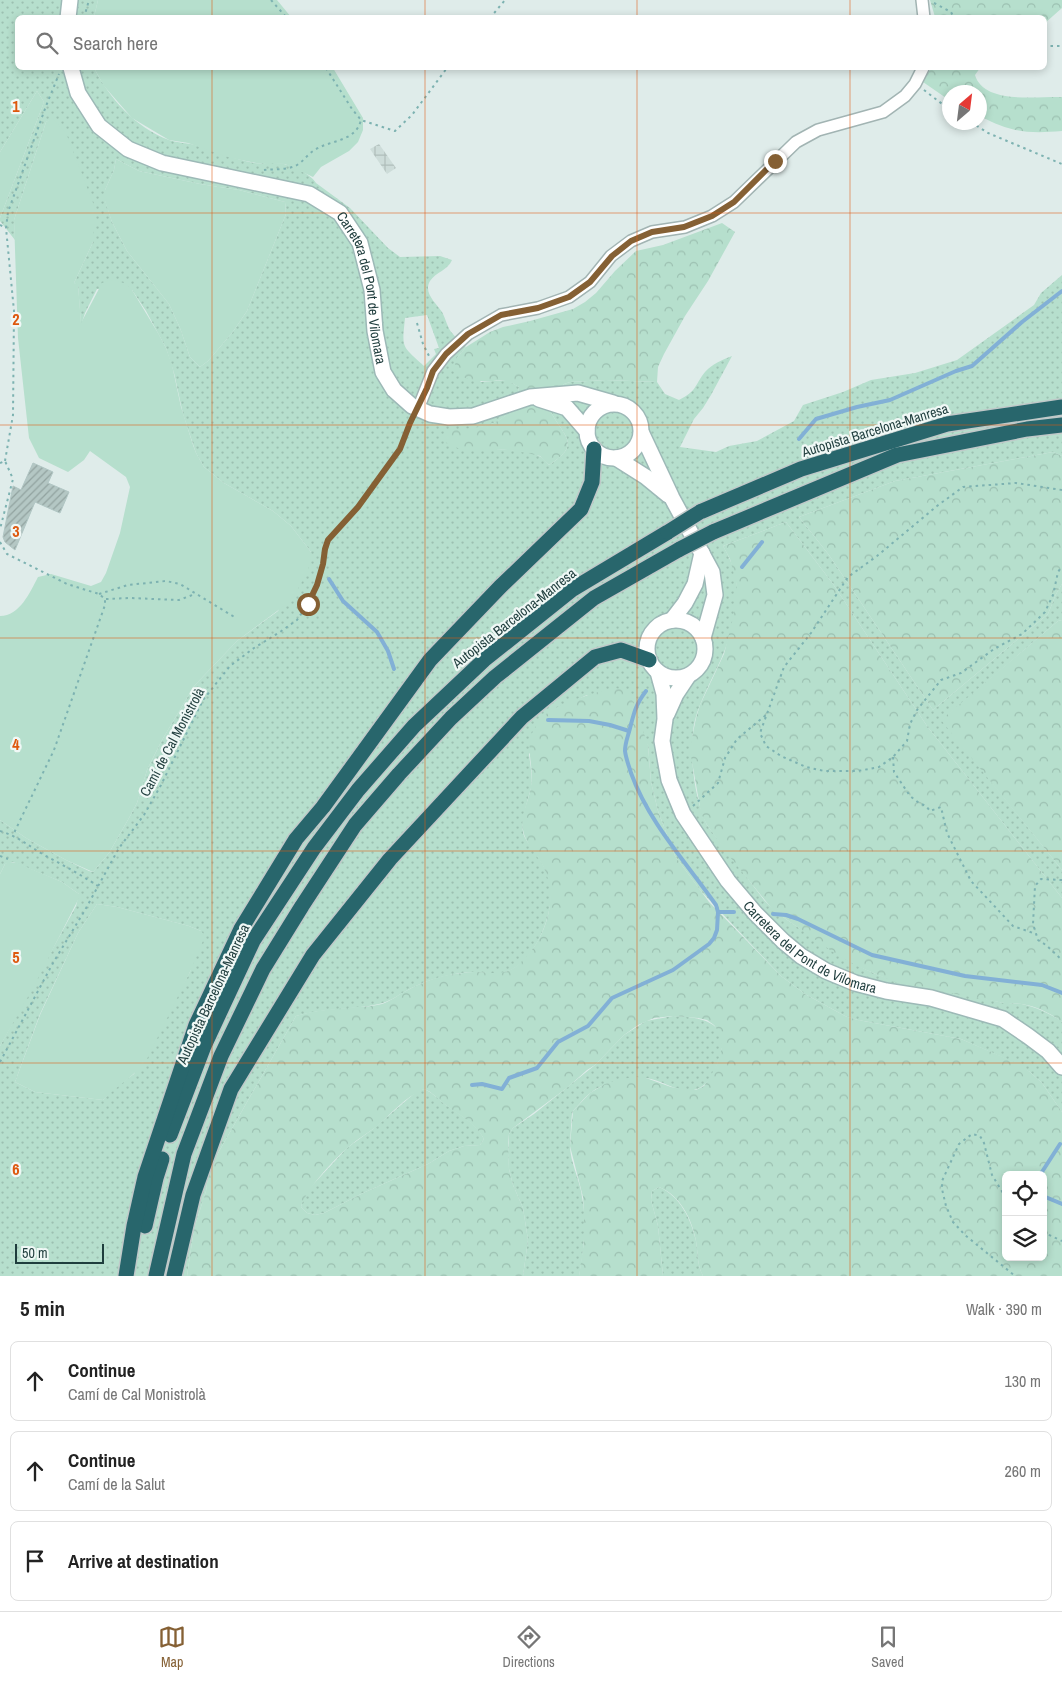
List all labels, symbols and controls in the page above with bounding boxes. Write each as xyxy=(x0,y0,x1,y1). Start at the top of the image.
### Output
search box xyxy=(15,15,1047,70)
icon: search xyxy=(33,29,61,57)
text: Search here xyxy=(73,30,158,56)
north arrow xyxy=(942,85,987,130)
text: 1 xyxy=(12,95,20,117)
route end xyxy=(764,150,787,173)
street label: Carretera del Pont de Vilomara xyxy=(333,208,390,366)
text: 2 xyxy=(12,308,20,330)
street label: Autopista Barcelona-Manresa xyxy=(799,399,951,461)
text: 3 xyxy=(12,520,20,542)
street label: Autopista Barcelona-Manresa xyxy=(448,564,580,672)
route start xyxy=(297,593,320,616)
street label: Camí de Cal Monistrolà xyxy=(136,684,209,799)
text: 4 xyxy=(12,733,20,755)
street label: Carretera del Pont de Vilomara xyxy=(739,897,879,997)
street label: Autopista Barcelona-Manresa xyxy=(172,921,254,1068)
text: 5 xyxy=(12,946,20,968)
text: 6 xyxy=(12,1158,20,1180)
map controls xyxy=(1002,1171,1047,1261)
button: locate xyxy=(1002,1171,1047,1216)
button: layers xyxy=(1002,1216,1047,1261)
scale bar xyxy=(15,1241,104,1264)
text: 50 m xyxy=(22,1244,48,1262)
text: 5 min xyxy=(20,1294,65,1323)
text: Walk · 390 m xyxy=(966,1298,1042,1320)
text: Continue xyxy=(68,1357,136,1383)
icon: ahead xyxy=(21,1367,49,1395)
text: 130 m xyxy=(1005,1370,1041,1392)
text: Camí de Cal Monistrolà xyxy=(68,1383,206,1405)
text: Continue xyxy=(68,1447,136,1473)
icon: ahead xyxy=(21,1457,49,1485)
text: 260 m xyxy=(1005,1460,1041,1482)
text: Camí de la Salut xyxy=(68,1473,165,1495)
icon: arrive xyxy=(21,1547,49,1575)
text: Arrive at destination xyxy=(68,1548,219,1574)
tab: Map xyxy=(158,1623,186,1671)
tab: Directions xyxy=(503,1623,555,1671)
tab: Saved xyxy=(871,1623,904,1671)

